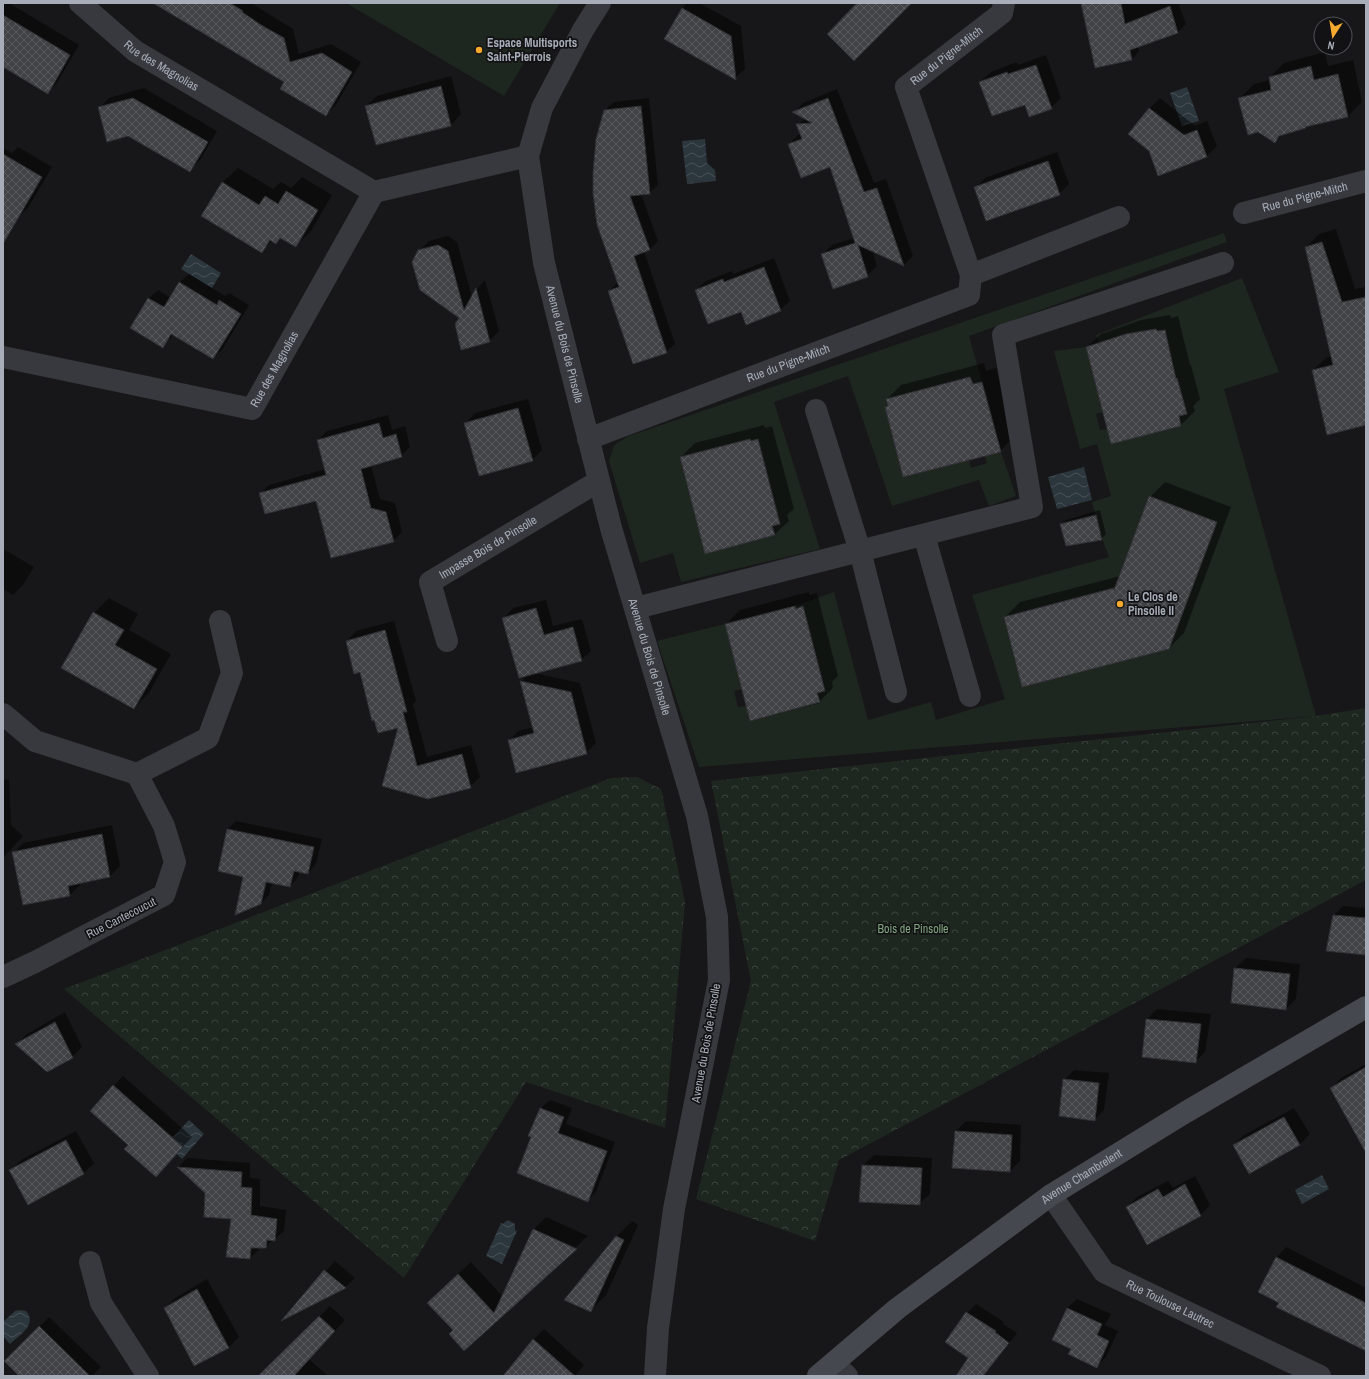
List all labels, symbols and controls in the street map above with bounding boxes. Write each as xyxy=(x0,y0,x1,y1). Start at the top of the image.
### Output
north arrow xyxy=(1313,16,1353,56)
street label: Rue du Pigne-Mitch xyxy=(907,23,986,89)
place label: Espace Multisports Saint-Pierrois xyxy=(487,35,578,65)
street label: Rue des Magnolias xyxy=(120,37,202,95)
text: N xyxy=(1326,38,1336,53)
marker: Espace Multisports Saint-Pierrois xyxy=(474,45,484,55)
street label: Rue du Pigne-Mitch xyxy=(1260,178,1349,216)
street label: Avenue du Bois de Pinsolle xyxy=(542,283,587,405)
street label: Rue des Magnolias xyxy=(247,328,302,410)
street label: Rue du Pigne-Mitch xyxy=(744,340,832,386)
street label: Impasse Bois de Pinsolle xyxy=(436,512,540,583)
place label: Le Clos de Pinsolle II xyxy=(1128,589,1178,619)
street label: Avenue du Bois de Pinsolle xyxy=(624,596,674,717)
marker: Le Clos de Pinsolle II xyxy=(1115,599,1125,609)
street label: Rue Cantecoucut xyxy=(83,893,159,942)
park label: Bois de Pinsolle xyxy=(877,921,949,937)
street label: Avenue du Bois de Pinsolle xyxy=(687,982,724,1105)
street label: Avenue Chambrelent xyxy=(1037,1145,1125,1208)
street label: Rue Toulouse Lautrec xyxy=(1124,1276,1217,1332)

